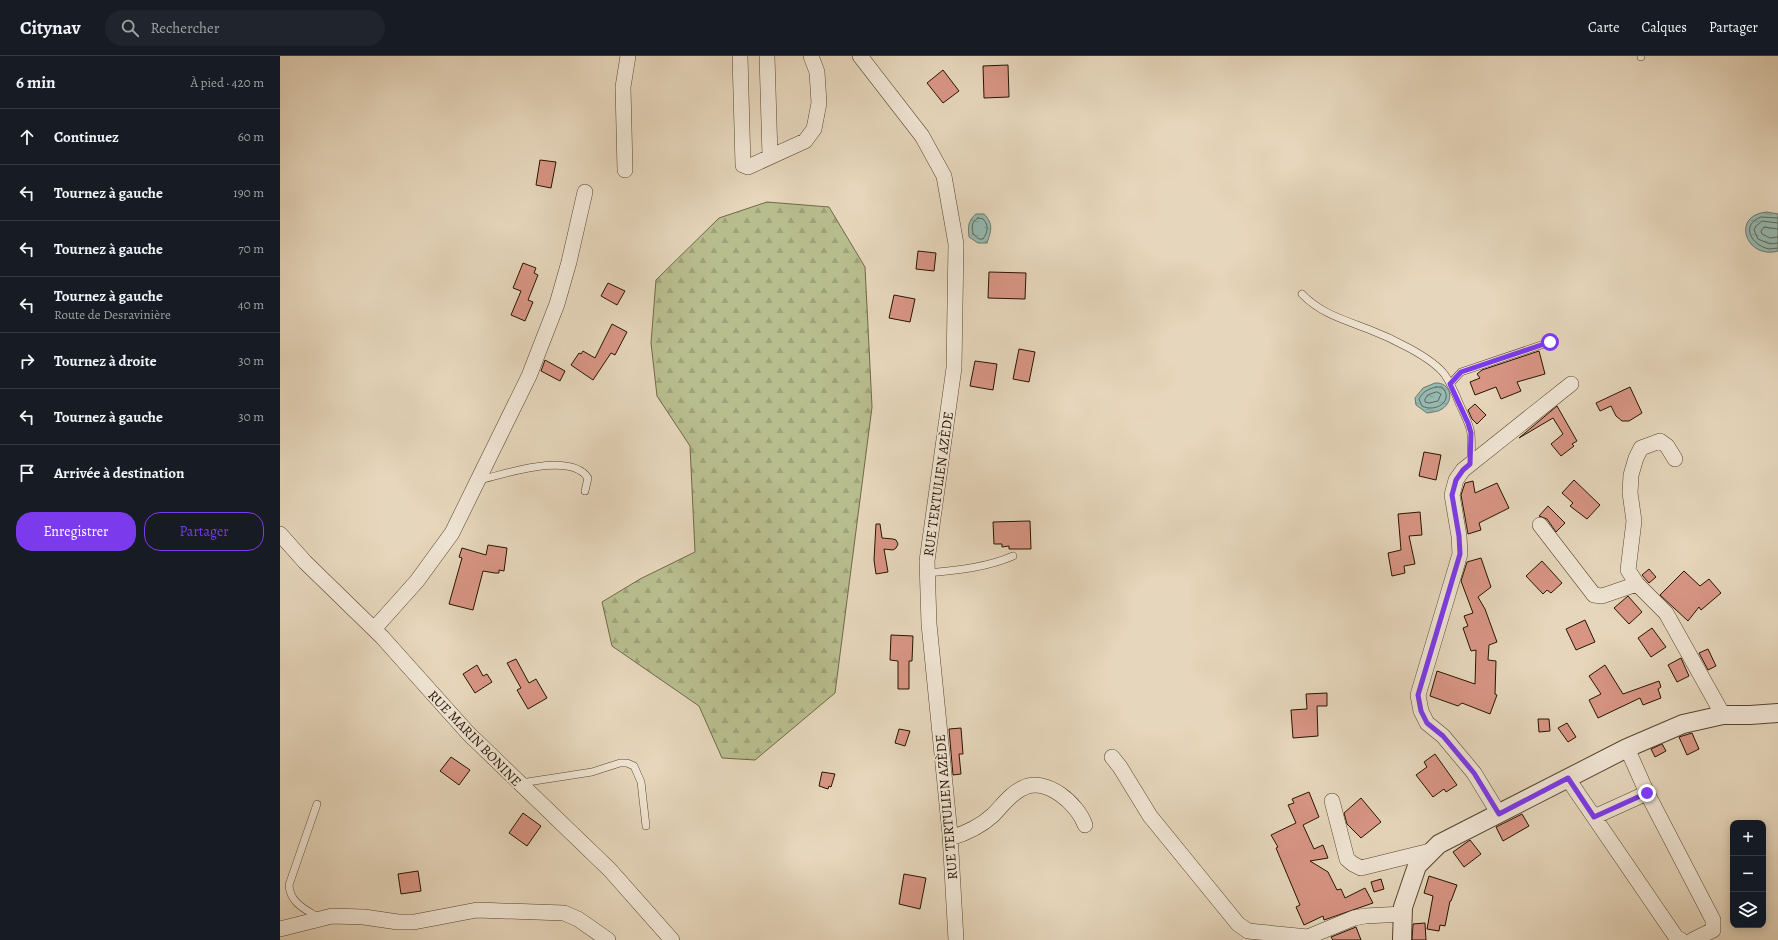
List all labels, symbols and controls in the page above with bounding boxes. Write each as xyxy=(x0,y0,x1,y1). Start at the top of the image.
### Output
search box xyxy=(105,10,385,46)
text: Citynav xyxy=(20,15,81,41)
icon: search xyxy=(119,17,141,39)
text: Rechercher xyxy=(151,18,219,38)
text: Carte xyxy=(1588,18,1619,37)
text: Calques xyxy=(1641,18,1687,37)
text: Partager xyxy=(1709,18,1758,37)
text: 6 min xyxy=(16,71,56,94)
text: À pied · 420 m xyxy=(190,74,264,91)
icon: ahead xyxy=(16,126,38,148)
text: Continuez xyxy=(54,127,119,147)
text: 60 m xyxy=(238,128,264,145)
icon: left xyxy=(16,182,38,204)
text: Tournez à gauche xyxy=(54,183,163,203)
text: 190 m xyxy=(233,184,264,201)
icon: left xyxy=(16,238,38,260)
text: Tournez à gauche xyxy=(54,239,163,259)
text: 70 m xyxy=(238,240,264,257)
text: Tournez à gauche xyxy=(54,286,163,306)
icon: left xyxy=(16,294,38,316)
text: 40 m xyxy=(238,296,264,313)
text: Route de Desravinière xyxy=(54,306,171,323)
route start xyxy=(1541,333,1559,351)
icon: right xyxy=(16,350,38,372)
text: Tournez à droite xyxy=(54,351,157,371)
text: 30 m xyxy=(238,352,264,369)
icon: left xyxy=(16,406,38,428)
text: Tournez à gauche xyxy=(54,407,163,427)
text: 30 m xyxy=(238,408,264,425)
street label: RUE TERTULIEN AZÈDE xyxy=(919,410,958,558)
icon: arrive xyxy=(16,462,38,484)
text: Arrivée à destination xyxy=(54,463,185,483)
button: Enregistrer xyxy=(16,512,136,551)
button: Partager xyxy=(144,512,264,551)
street label: RUE MARIN BONINE xyxy=(424,686,526,791)
street label: RUE TERTULIEN AZÈDE xyxy=(931,733,962,881)
route end xyxy=(1638,784,1656,802)
map controls xyxy=(1730,820,1766,928)
button: + xyxy=(1730,820,1766,856)
button: − xyxy=(1730,856,1766,892)
button: layers xyxy=(1730,892,1766,928)

